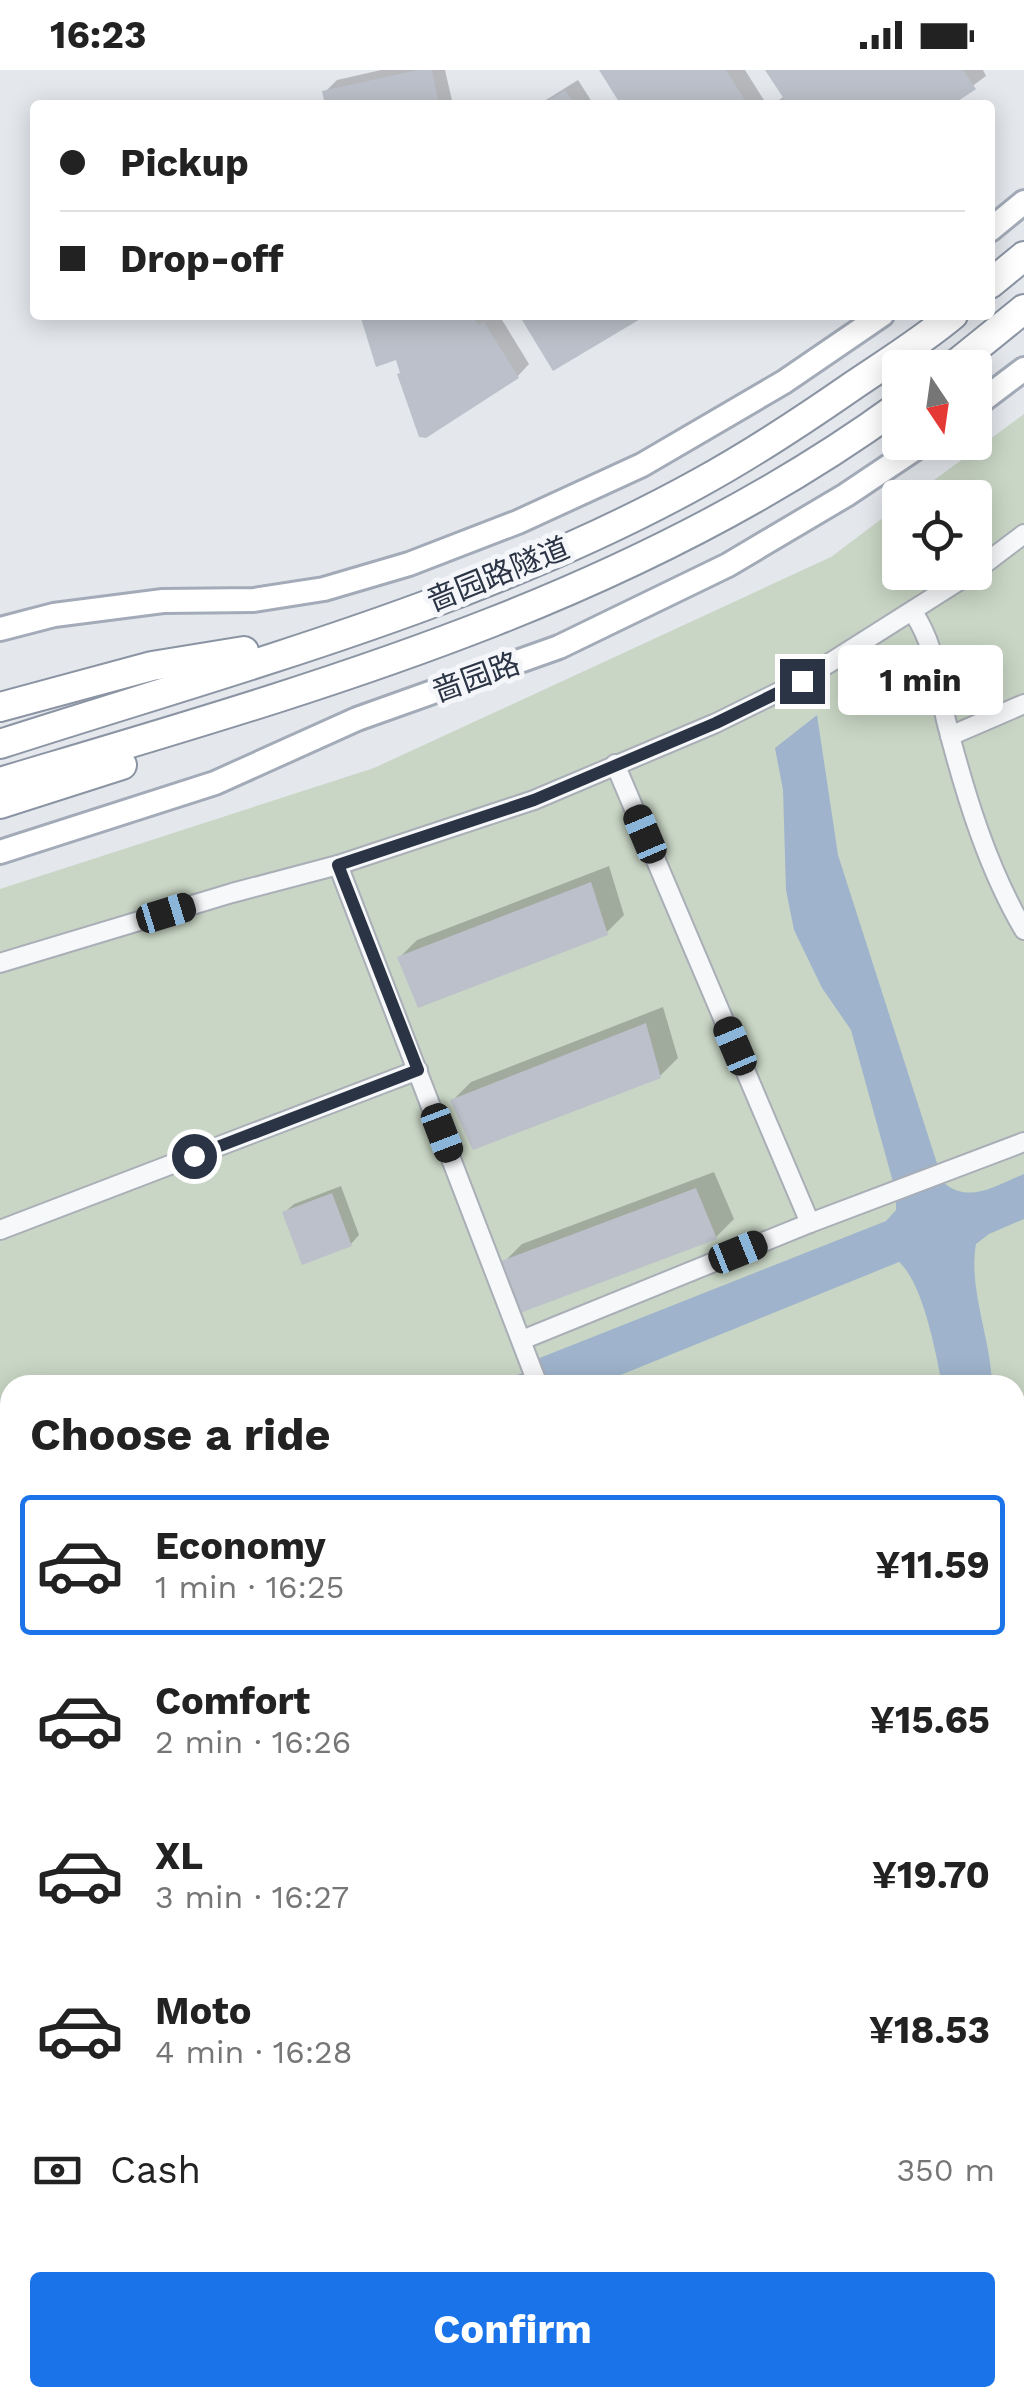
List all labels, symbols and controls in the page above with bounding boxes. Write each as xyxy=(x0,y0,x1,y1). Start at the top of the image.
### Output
text: 16:23 xyxy=(50,13,146,57)
text: Pickup xyxy=(120,141,249,185)
text: Drop-off xyxy=(120,237,284,281)
north arrow xyxy=(882,350,992,460)
map controls xyxy=(882,350,992,590)
button: locate xyxy=(882,480,992,590)
street label: 啬园路隧道 xyxy=(422,530,574,618)
street label: 啬园路 xyxy=(428,645,524,709)
callout: 1 min xyxy=(837,646,1002,716)
route end xyxy=(780,659,825,704)
text: 1 min xyxy=(879,661,962,699)
car xyxy=(619,801,671,867)
car xyxy=(133,890,199,936)
car xyxy=(709,1013,761,1079)
car xyxy=(417,1100,467,1166)
route start xyxy=(172,1134,217,1179)
car xyxy=(705,1227,771,1277)
text: Choose a ride xyxy=(30,1408,330,1461)
icon: car xyxy=(35,1520,125,1610)
text: Economy xyxy=(155,1524,326,1568)
text: ¥11.59 xyxy=(875,1543,990,1587)
text: 1 min · 16:25 xyxy=(155,1568,344,1606)
icon: car xyxy=(35,1675,125,1765)
text: Comfort xyxy=(155,1679,310,1723)
text: ¥15.65 xyxy=(870,1698,990,1742)
text: 2 min · 16:26 xyxy=(155,1723,351,1761)
icon: car xyxy=(35,1830,125,1920)
text: XL xyxy=(155,1834,203,1878)
text: ¥19.70 xyxy=(872,1853,990,1897)
text: 3 min · 16:27 xyxy=(155,1878,349,1916)
icon: car xyxy=(35,1985,125,2075)
text: Moto xyxy=(155,1989,251,2033)
text: ¥18.53 xyxy=(869,2008,990,2052)
text: 4 min · 16:28 xyxy=(155,2033,352,2071)
icon: cash xyxy=(30,2143,85,2198)
text: Cash xyxy=(110,2148,201,2192)
text: 350 m xyxy=(896,2151,995,2189)
button: Confirm xyxy=(30,2272,995,2387)

